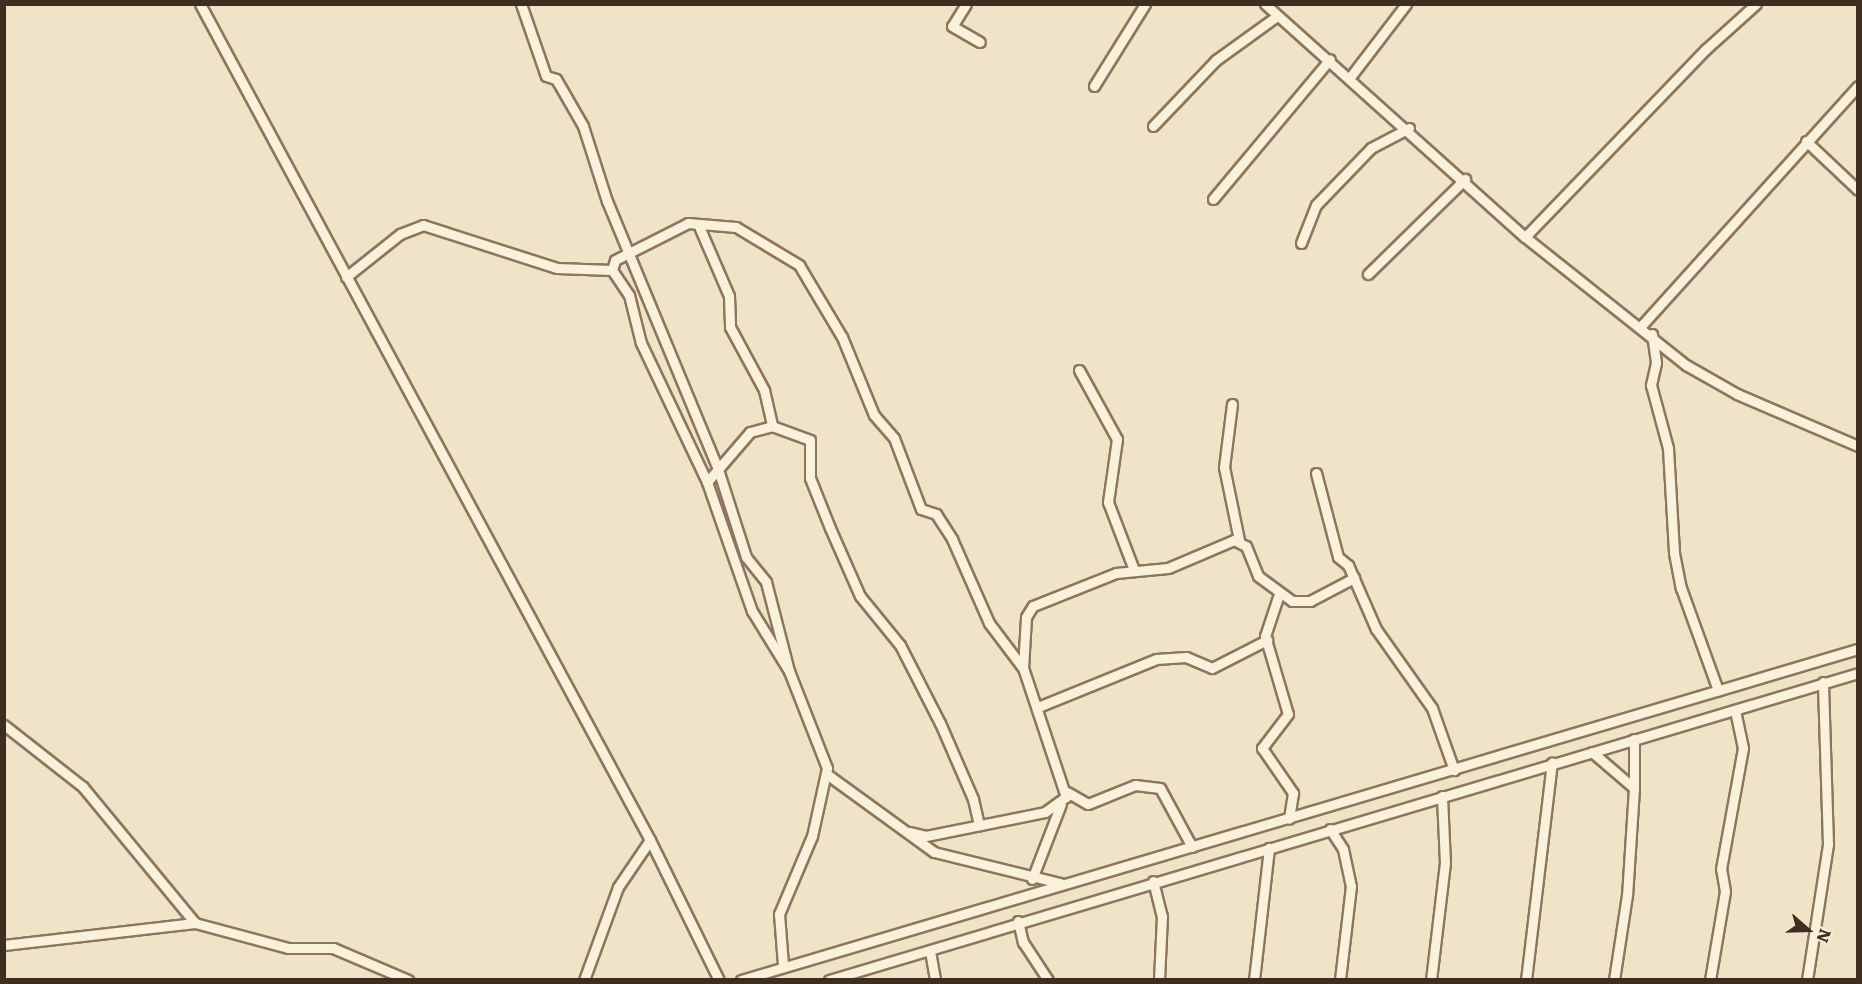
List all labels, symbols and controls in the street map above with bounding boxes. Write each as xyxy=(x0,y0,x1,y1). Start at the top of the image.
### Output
north arrow xyxy=(1778,900,1838,960)
text: N xyxy=(1811,926,1838,947)

